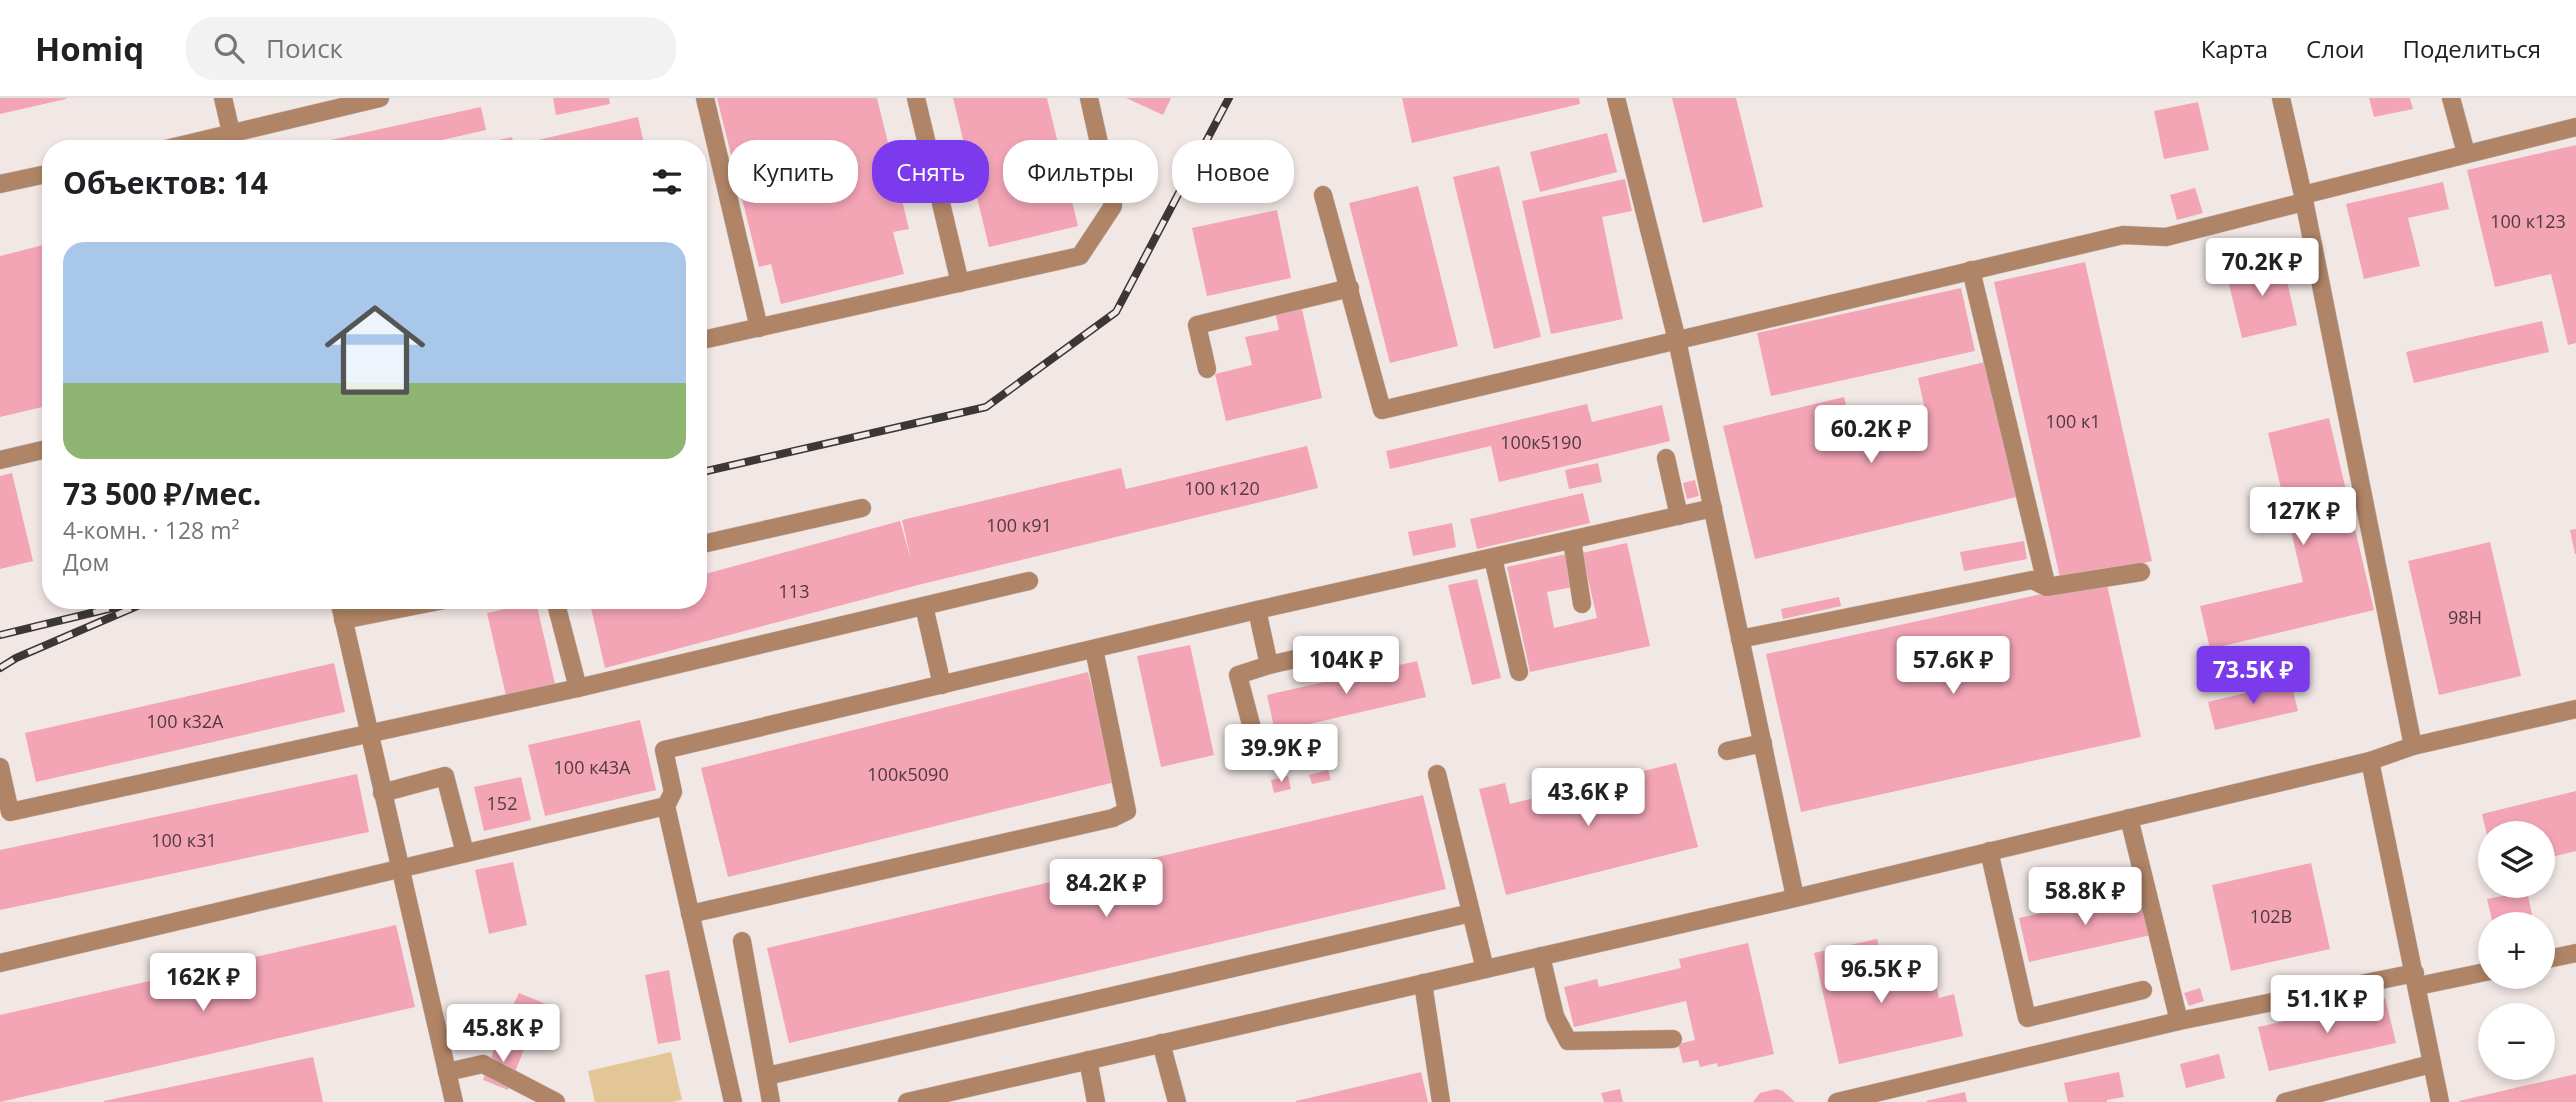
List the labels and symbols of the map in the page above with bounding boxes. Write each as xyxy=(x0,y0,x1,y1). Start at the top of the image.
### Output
house number: 100 к123 xyxy=(2490,209,2566,233)
pin: 70.2K ₽ xyxy=(2197,238,2327,298)
pin: 60.2K ₽ xyxy=(1806,406,1936,465)
house number: 100 к1 xyxy=(2045,409,2101,433)
house number: 100к5190 xyxy=(1500,430,1582,454)
house number: 100 к120 xyxy=(1184,476,1260,500)
pin: 127K ₽ xyxy=(2246,488,2360,547)
house number: 100 к91 xyxy=(986,513,1052,537)
house number: 113 xyxy=(779,579,809,603)
house number: 98Н xyxy=(2448,605,2482,629)
pin: 104K ₽ xyxy=(1289,636,1403,696)
pin: 57.6K ₽ xyxy=(1888,636,2018,696)
pin: 73.5K ₽ xyxy=(2188,646,2318,706)
house number: 100 к32А xyxy=(147,709,224,733)
pin: 39.9K ₽ xyxy=(1216,724,1346,784)
house number: 100 к43А xyxy=(554,755,631,779)
house number: 100к5090 xyxy=(867,762,949,786)
pin: 43.6K ₽ xyxy=(1523,768,1653,828)
house number: 152 xyxy=(487,791,517,815)
house number: 100 к31 xyxy=(151,828,217,852)
pin: 84.2K ₽ xyxy=(1041,860,1171,919)
pin: 58.8K ₽ xyxy=(2020,868,2150,927)
house number: 102В xyxy=(2250,904,2292,928)
pin: 96.5K ₽ xyxy=(1816,946,1946,1005)
pin: 162K ₽ xyxy=(146,954,260,1013)
pin: 51.1K ₽ xyxy=(2262,976,2392,1035)
pin: 45.8K ₽ xyxy=(438,1004,568,1064)

